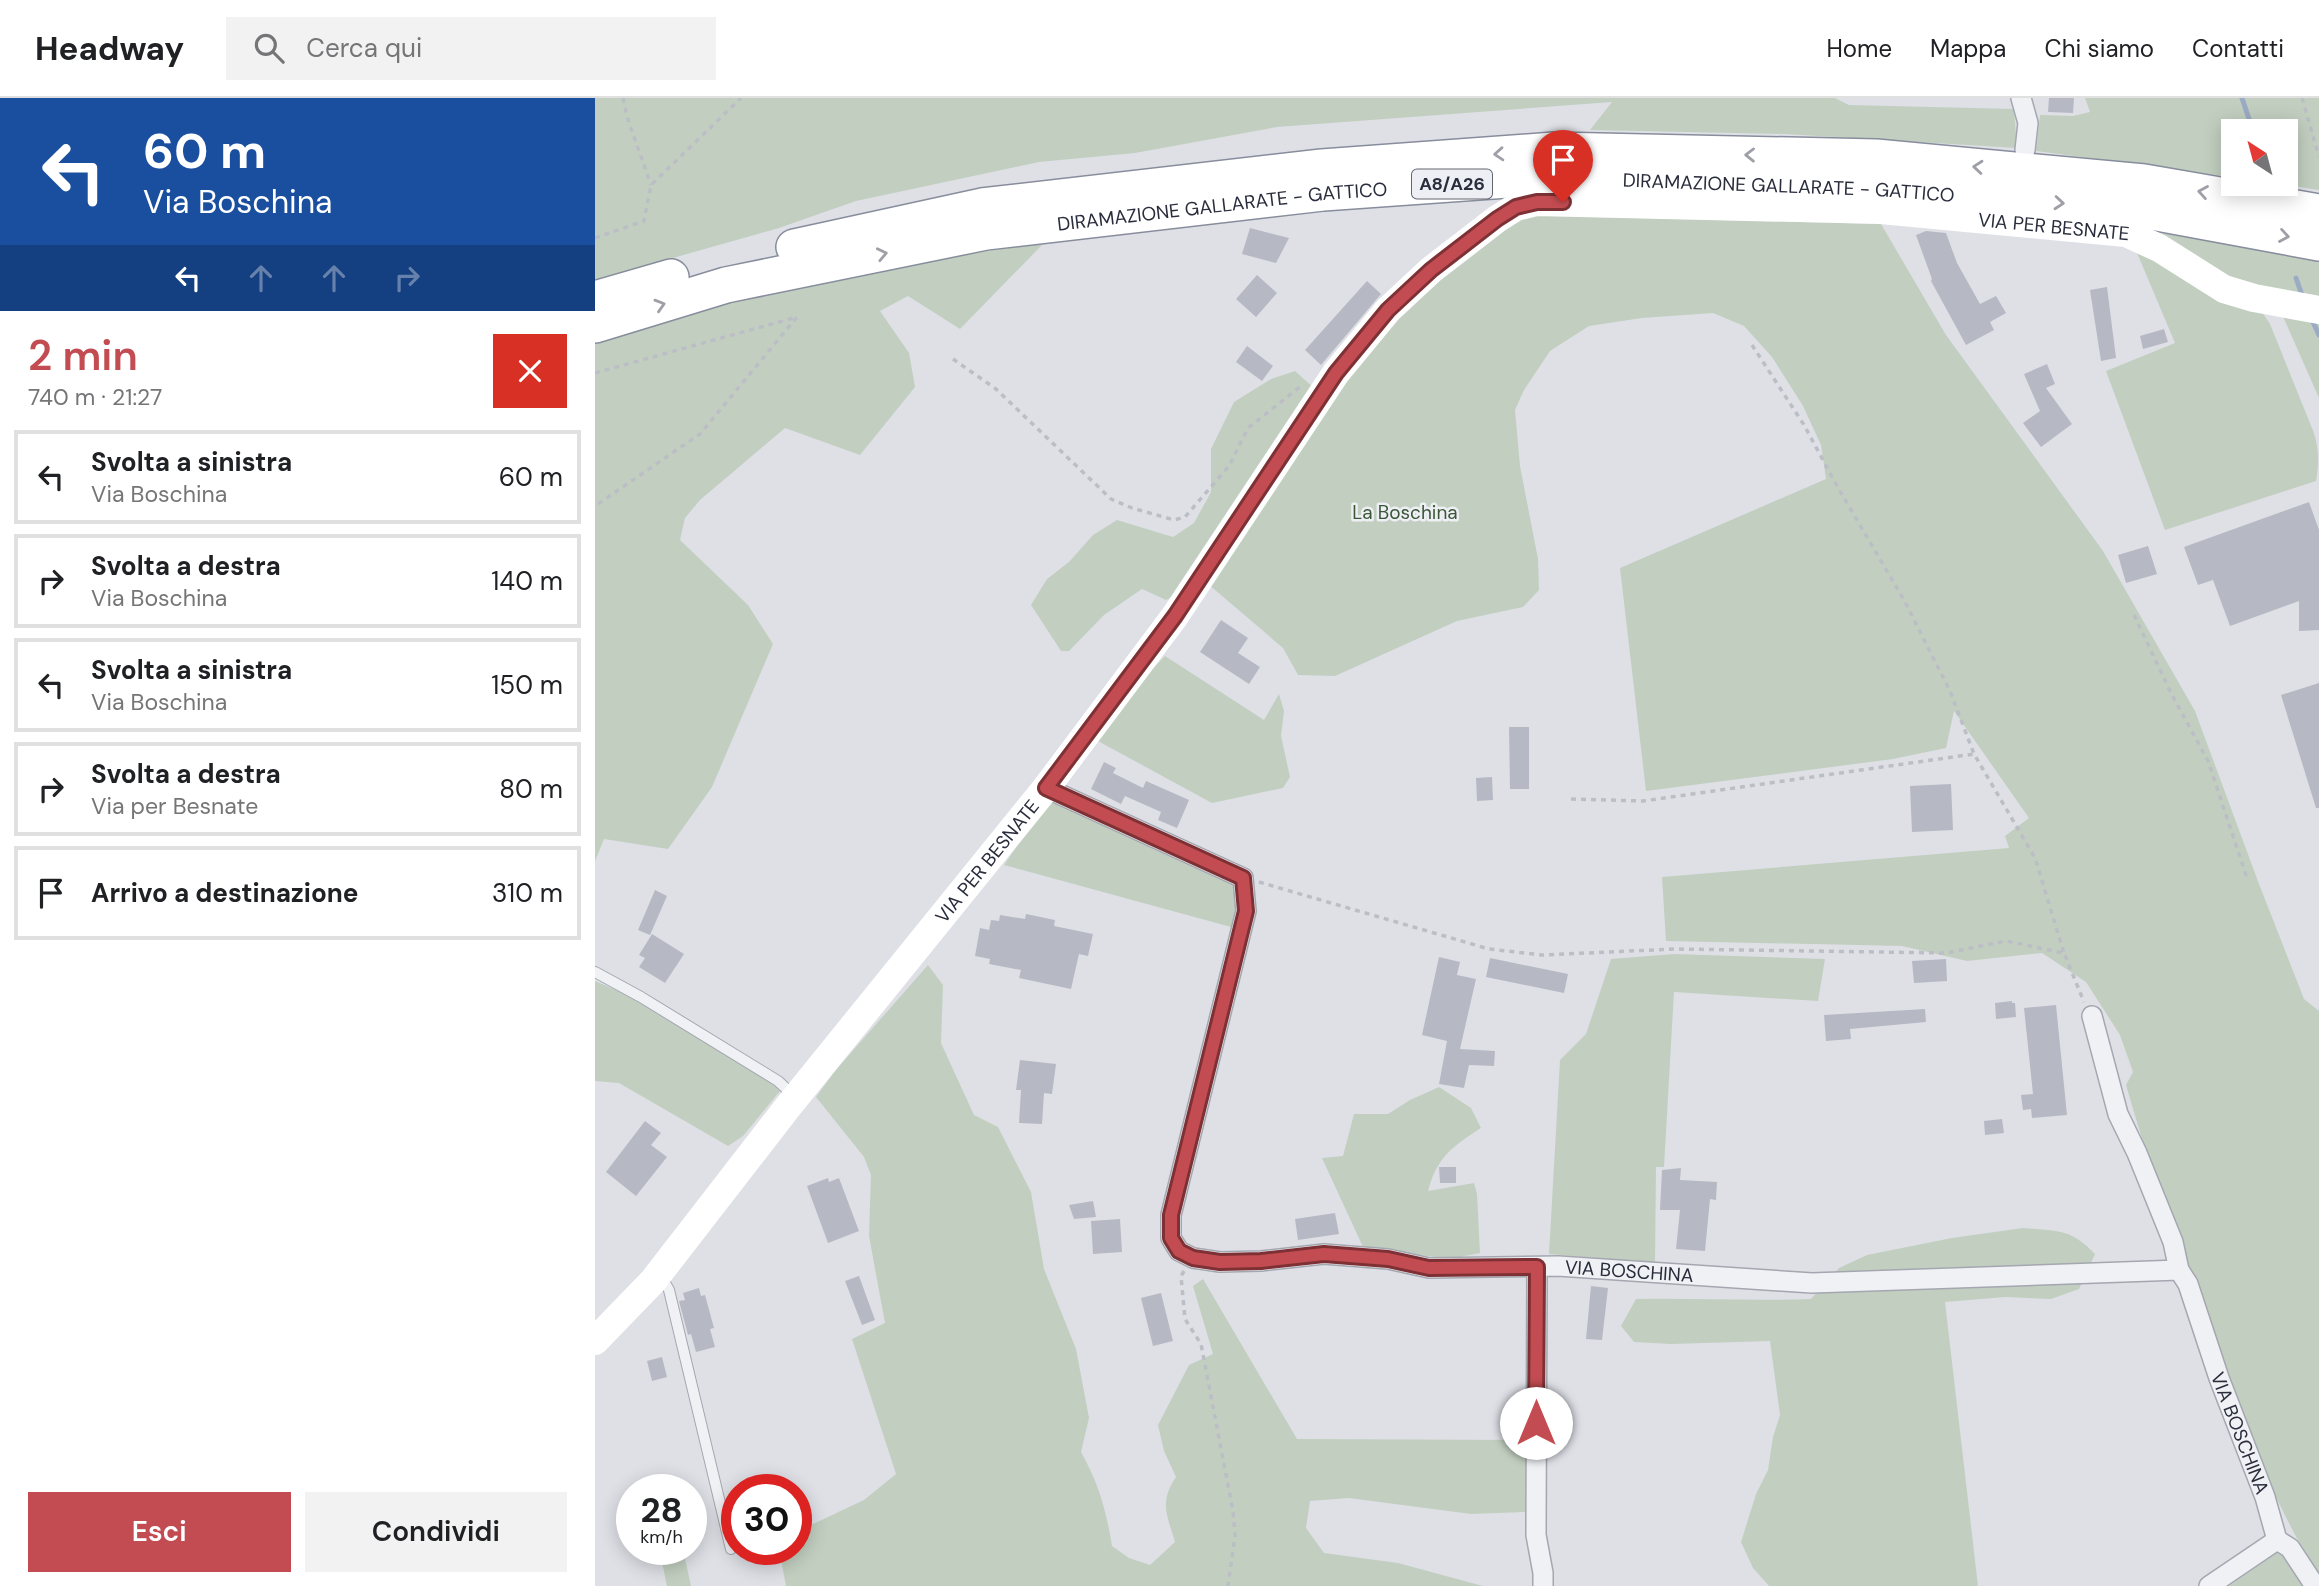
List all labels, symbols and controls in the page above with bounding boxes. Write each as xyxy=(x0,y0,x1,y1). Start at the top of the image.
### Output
search box xyxy=(226,17,716,80)
text: Headway xyxy=(35,27,184,70)
icon: search xyxy=(250,29,288,67)
text: Cerca qui xyxy=(306,31,422,65)
text: Home xyxy=(1826,33,1892,64)
text: Mappa xyxy=(1930,33,2006,64)
text: Chi siamo xyxy=(2044,33,2154,64)
text: Contatti xyxy=(2192,33,2284,64)
text: 60 m xyxy=(143,119,266,183)
north arrow xyxy=(2221,119,2298,196)
map controls xyxy=(2221,119,2298,196)
icon: left xyxy=(28,126,119,217)
pin xyxy=(1533,130,1593,202)
icon: arrive xyxy=(1544,141,1582,179)
one-way arrow xyxy=(1493,146,1504,161)
one-way arrow xyxy=(1745,147,1756,162)
one-way arrow xyxy=(1972,160,1983,175)
street label: DIRAMAZIONE GALLARATE - GATTICO xyxy=(1622,168,1955,208)
road number: A8/A26 xyxy=(1412,170,1492,198)
street label: DIRAMAZIONE GALLARATE - GATTICO xyxy=(1056,177,1388,237)
text: Via Boschina xyxy=(143,181,333,223)
one-way arrow xyxy=(2198,185,2209,200)
one-way arrow xyxy=(2054,195,2065,210)
street label: VIA PER BESNATE xyxy=(1977,207,2131,246)
one-way arrow xyxy=(2278,228,2290,243)
one-way arrow xyxy=(876,247,888,262)
icon: left xyxy=(169,259,207,297)
icon: ahead xyxy=(242,259,280,297)
icon: ahead xyxy=(315,259,353,297)
icon: right xyxy=(388,259,426,297)
one-way arrow xyxy=(654,299,666,314)
text: 2 min xyxy=(28,328,138,383)
button: close xyxy=(493,334,567,408)
text: 740 m · 21:27 xyxy=(28,382,162,412)
text: Svolta a sinistra xyxy=(91,445,292,479)
icon: left xyxy=(32,458,70,496)
text: 60 m xyxy=(499,460,563,494)
text: Via Boschina xyxy=(91,479,227,509)
park label: La Boschina xyxy=(1352,500,1458,525)
text: Svolta a destra xyxy=(91,549,281,583)
icon: right xyxy=(32,562,70,600)
text: 140 m xyxy=(491,564,563,598)
text: Via Boschina xyxy=(91,583,227,613)
text: Svolta a sinistra xyxy=(91,653,292,687)
icon: left xyxy=(32,666,70,704)
text: 150 m xyxy=(491,668,563,702)
text: Via Boschina xyxy=(91,687,227,717)
text: Svolta a destra xyxy=(91,757,281,791)
icon: right xyxy=(32,770,70,808)
text: 80 m xyxy=(499,772,563,806)
text: Via per Besnate xyxy=(91,791,258,821)
street label: VIA PER BESNATE xyxy=(930,794,1045,928)
icon: arrive xyxy=(32,874,70,912)
text: Arrivo a destinazione xyxy=(91,876,358,910)
text: 310 m xyxy=(492,876,563,910)
street label: VIA BOSCHINA xyxy=(1564,1254,1695,1288)
street label: VIA BOSCHINA xyxy=(2205,1369,2275,1498)
position arrow xyxy=(1499,1386,1573,1460)
speed limit sign: 30 xyxy=(721,1474,812,1565)
text: 28 xyxy=(640,1487,683,1533)
button: Esci xyxy=(28,1492,291,1572)
button: Condividi xyxy=(305,1492,567,1572)
text: km/h xyxy=(640,1525,683,1549)

